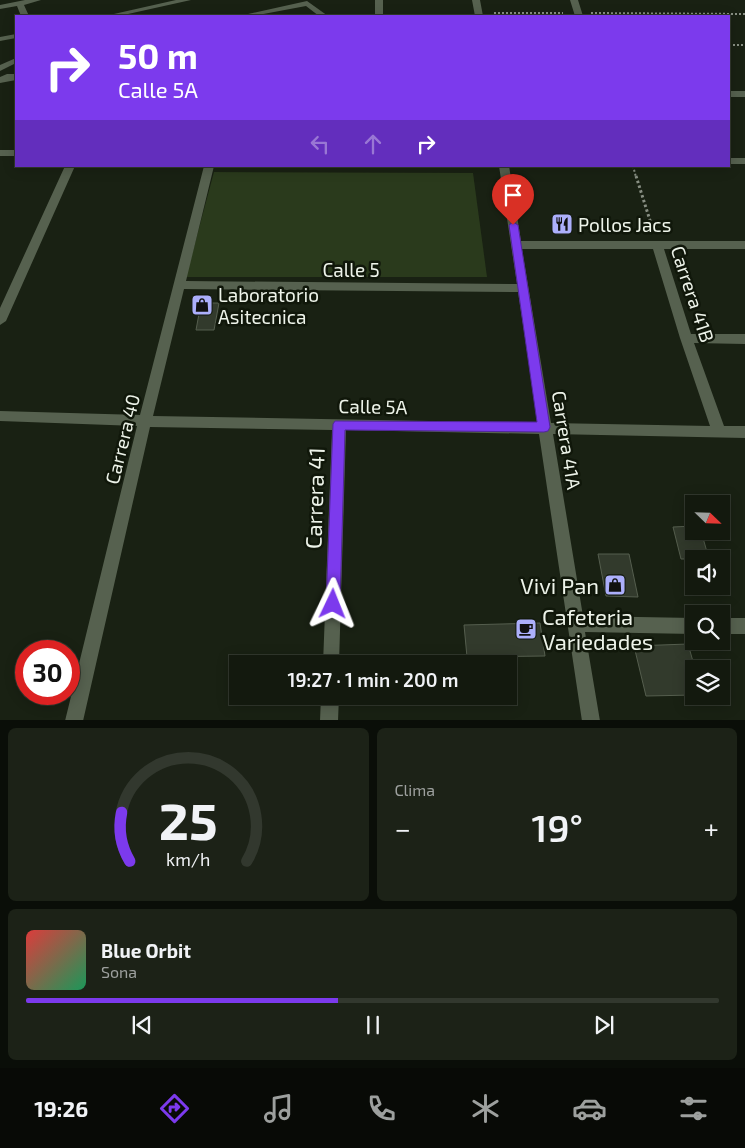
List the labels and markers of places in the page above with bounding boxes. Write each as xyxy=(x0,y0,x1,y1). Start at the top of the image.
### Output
pin xyxy=(492,174,534,225)
restaurant icon: Pollos Jacs xyxy=(550,212,574,236)
place label: Pollos Jacs xyxy=(578,213,671,236)
place label: Laboratorio Asitecnica xyxy=(218,283,319,328)
shop icon: Laboratorio Asitecnica xyxy=(190,293,214,317)
place label: Vivi Pan xyxy=(520,572,599,598)
shop icon: Vivi Pan xyxy=(603,573,627,597)
place label: Cafeteria Variedades xyxy=(542,603,653,654)
cafe icon: Cafeteria Variedades xyxy=(514,617,538,641)

